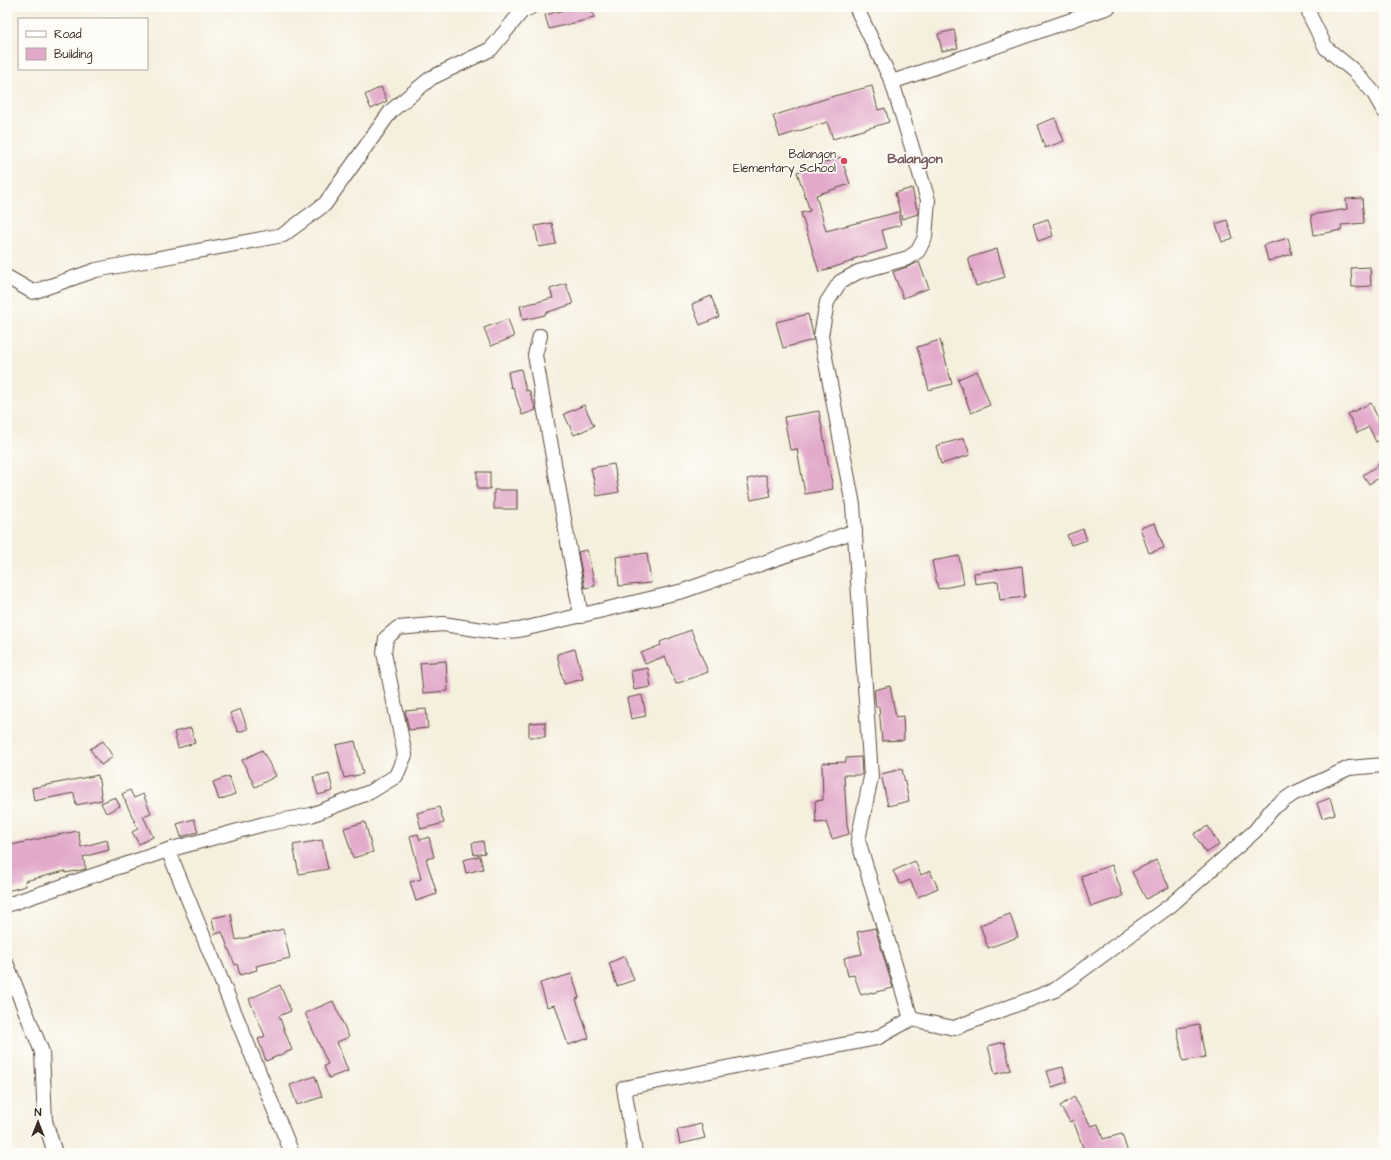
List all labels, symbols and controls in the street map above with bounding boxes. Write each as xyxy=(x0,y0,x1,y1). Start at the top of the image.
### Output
legend xyxy=(18,18,148,70)
text: Road xyxy=(54,26,82,43)
text: Building xyxy=(54,46,92,64)
place label: Balangon Elementary School xyxy=(733,146,836,178)
district label: Balangon xyxy=(887,149,943,170)
marker: Balangon Elementary School xyxy=(839,156,849,166)
north arrow xyxy=(18,1102,58,1142)
text: N xyxy=(35,1105,42,1120)

